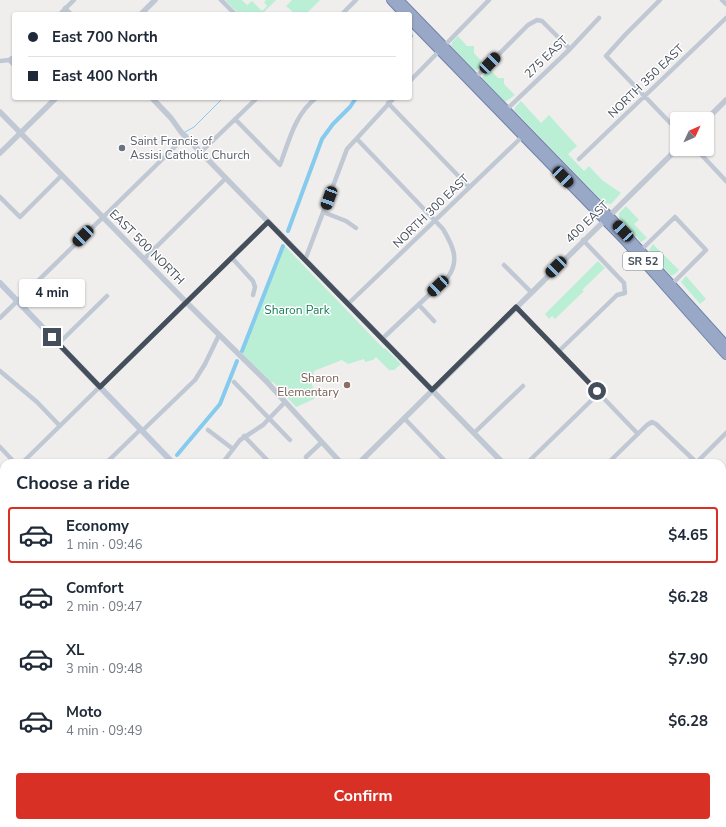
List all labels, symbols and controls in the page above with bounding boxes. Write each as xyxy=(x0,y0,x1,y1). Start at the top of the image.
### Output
text: East 700 North xyxy=(52,27,158,47)
street label: 275 EAST xyxy=(521,32,572,82)
street label: NORTH 350 EAST xyxy=(605,40,688,121)
car xyxy=(477,50,503,76)
text: East 400 North xyxy=(52,66,158,86)
north arrow xyxy=(670,112,714,156)
map controls xyxy=(670,112,714,156)
place label: Saint Francis of Assisi Catholic Church xyxy=(130,133,250,163)
marker: Saint Francis of Assisi Catholic Church xyxy=(117,143,127,153)
car xyxy=(550,164,576,190)
street label: NORTH 300 EAST xyxy=(390,170,473,251)
car xyxy=(319,185,339,211)
street label: 400 EAST xyxy=(562,197,613,247)
street label: EAST 500 NORTH xyxy=(106,206,188,288)
car xyxy=(610,218,636,244)
car xyxy=(70,223,96,249)
road number: SR 52 xyxy=(623,252,663,270)
car xyxy=(543,254,569,280)
car xyxy=(425,273,451,299)
callout: 4 min xyxy=(19,279,85,307)
text: 4 min xyxy=(35,284,69,302)
park label: Sharon Park xyxy=(264,302,331,318)
route end xyxy=(43,328,61,346)
place label: Sharon Elementary xyxy=(277,370,340,400)
marker: Sharon Elementary xyxy=(342,380,352,390)
route start xyxy=(588,382,606,400)
text: Choose a ride xyxy=(16,471,130,495)
text: Economy xyxy=(66,516,129,536)
icon: car xyxy=(18,517,54,553)
text: $4.65 xyxy=(668,525,708,545)
text: 1 min · 09:46 xyxy=(66,536,142,554)
text: Comfort xyxy=(66,578,123,598)
icon: car xyxy=(18,579,54,615)
text: $6.28 xyxy=(668,587,708,607)
text: 2 min · 09:47 xyxy=(66,598,142,616)
text: XL xyxy=(66,640,85,660)
icon: car xyxy=(18,641,54,677)
text: $7.90 xyxy=(668,649,708,669)
text: 3 min · 09:48 xyxy=(66,660,142,678)
text: Moto xyxy=(66,702,102,722)
icon: car xyxy=(18,703,54,739)
text: $6.28 xyxy=(668,711,708,731)
text: 4 min · 09:49 xyxy=(66,722,142,740)
button: Confirm xyxy=(16,773,710,819)

